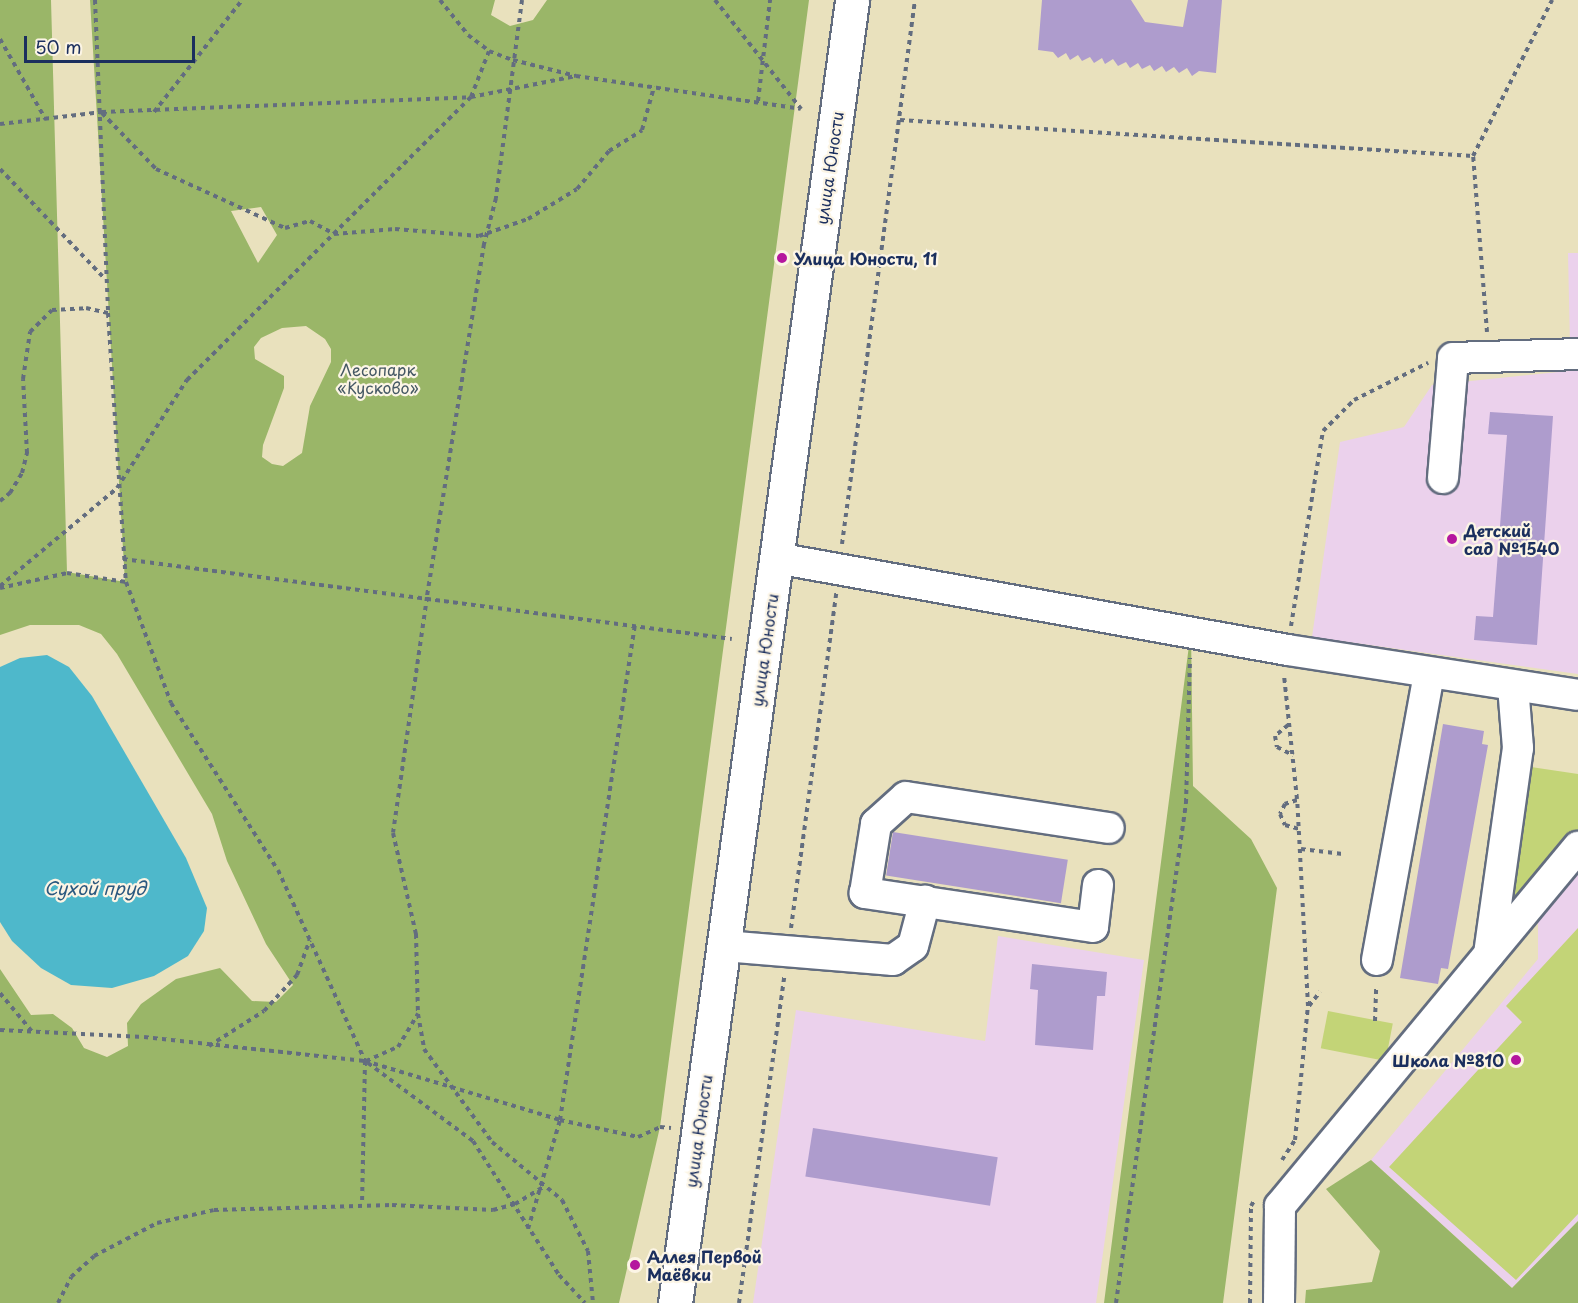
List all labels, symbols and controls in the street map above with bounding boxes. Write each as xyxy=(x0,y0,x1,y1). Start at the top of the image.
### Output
scale bar xyxy=(27,24,198,62)
text: 50 m xyxy=(35,33,82,60)
street label: улица Юности xyxy=(812,110,846,226)
place label: Улица Юности, 11 xyxy=(794,248,938,268)
marker: Улица Юности, 11 xyxy=(775,251,789,265)
park label: Лесопарк «Кусково» xyxy=(337,359,419,397)
place label: Детский сад №1540 xyxy=(1464,520,1559,558)
marker: Детский сад №1540 xyxy=(1445,532,1459,546)
street label: улица Юности xyxy=(747,592,781,708)
water label: Сухой пруд xyxy=(44,877,146,899)
place label: Школа №810 xyxy=(1392,1050,1504,1070)
marker: Школа №810 xyxy=(1509,1053,1523,1067)
street label: улица Юности xyxy=(681,1073,715,1189)
place label: Аллея Первой Маёвки xyxy=(647,1246,762,1284)
marker: Аллея Первой Маёвки xyxy=(628,1258,642,1272)

